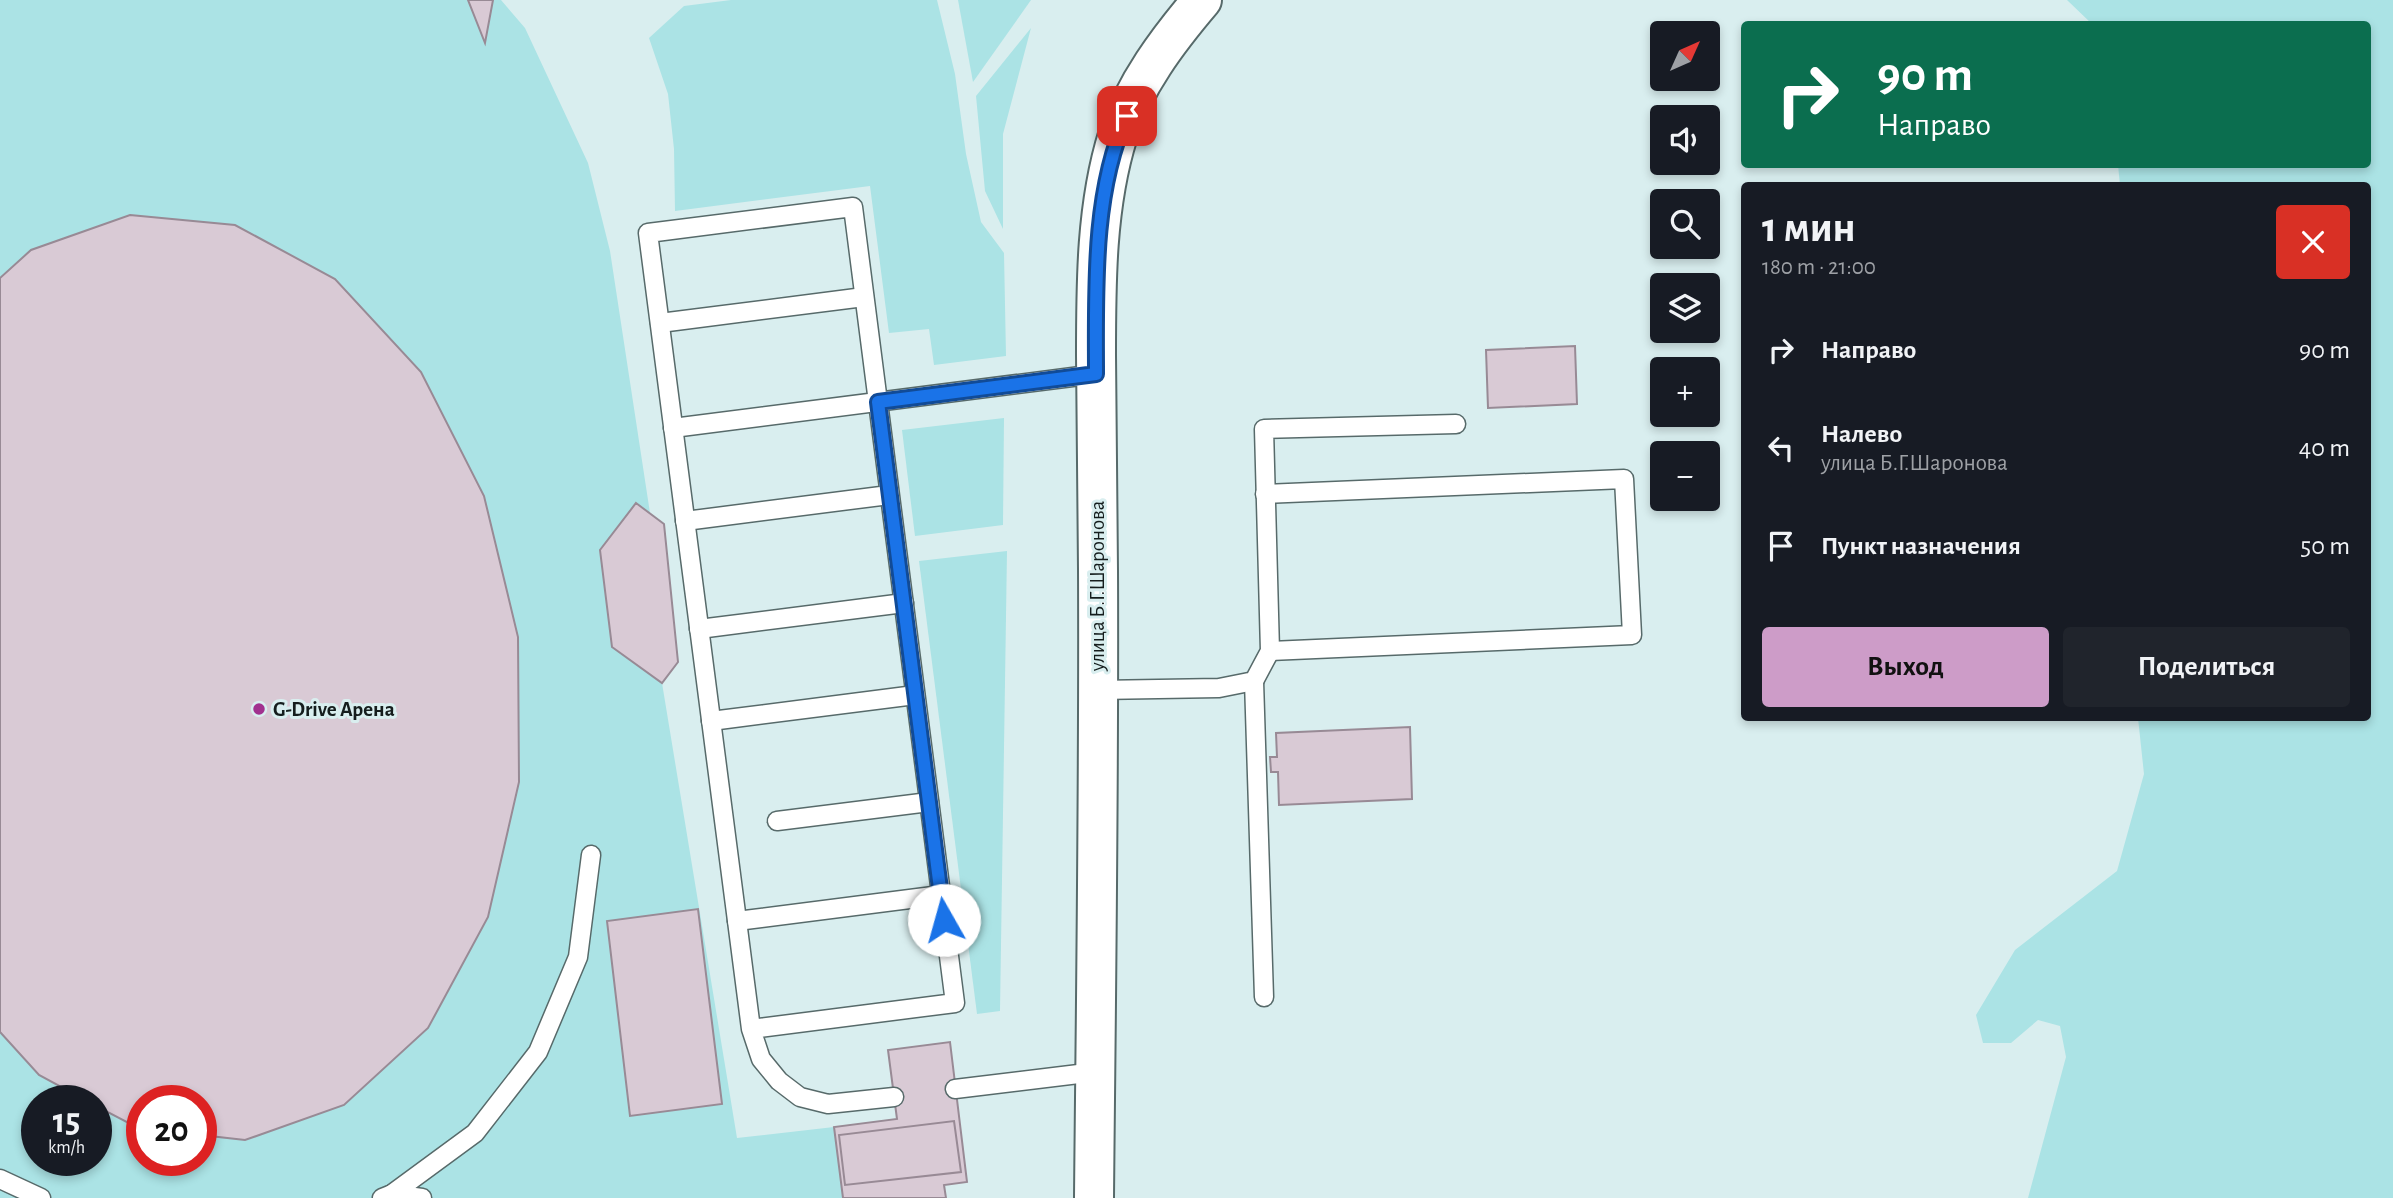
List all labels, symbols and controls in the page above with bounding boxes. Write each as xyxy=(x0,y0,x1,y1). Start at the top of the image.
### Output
north arrow xyxy=(1650,21,1720,91)
map controls xyxy=(1650,21,1720,511)
icon: right xyxy=(1762,49,1853,140)
text: 90 m xyxy=(1877,51,1973,100)
pin xyxy=(1097,86,1157,146)
icon: arrive xyxy=(1108,97,1146,135)
button: sound xyxy=(1650,105,1720,175)
text: Направо xyxy=(1877,109,1991,141)
button: search xyxy=(1650,189,1720,259)
button: close xyxy=(2276,205,2350,279)
text: 1 мин xyxy=(1762,207,1856,249)
text: 180 m · 21:00 xyxy=(1762,256,1876,279)
button: layers xyxy=(1650,273,1720,343)
icon: right xyxy=(1762,331,1800,369)
text: Направо xyxy=(1821,337,1916,363)
text: 90 m xyxy=(2299,337,2350,363)
button: + xyxy=(1650,357,1720,427)
text: Налево xyxy=(1821,421,1902,447)
icon: left xyxy=(1762,429,1800,467)
text: 40 m xyxy=(2299,435,2350,461)
button: − xyxy=(1650,441,1720,511)
text: улица Б.Г.Шаронова xyxy=(1821,452,2008,475)
street label: улица Б.Г.Шаронова xyxy=(1087,500,1108,672)
icon: arrive xyxy=(1762,527,1800,565)
text: Пункт назначения xyxy=(1821,533,2021,559)
text: 50 m xyxy=(2300,533,2350,559)
button: Выход xyxy=(1762,627,2049,707)
button: Поделиться xyxy=(2063,627,2350,707)
place label: G-Drive Арена xyxy=(273,699,395,720)
marker: G-Drive Арена xyxy=(251,701,267,717)
position arrow xyxy=(907,883,981,957)
speed limit sign: 20 xyxy=(126,1085,217,1176)
text: 15 xyxy=(53,1104,80,1139)
text: km/h xyxy=(48,1139,85,1157)

